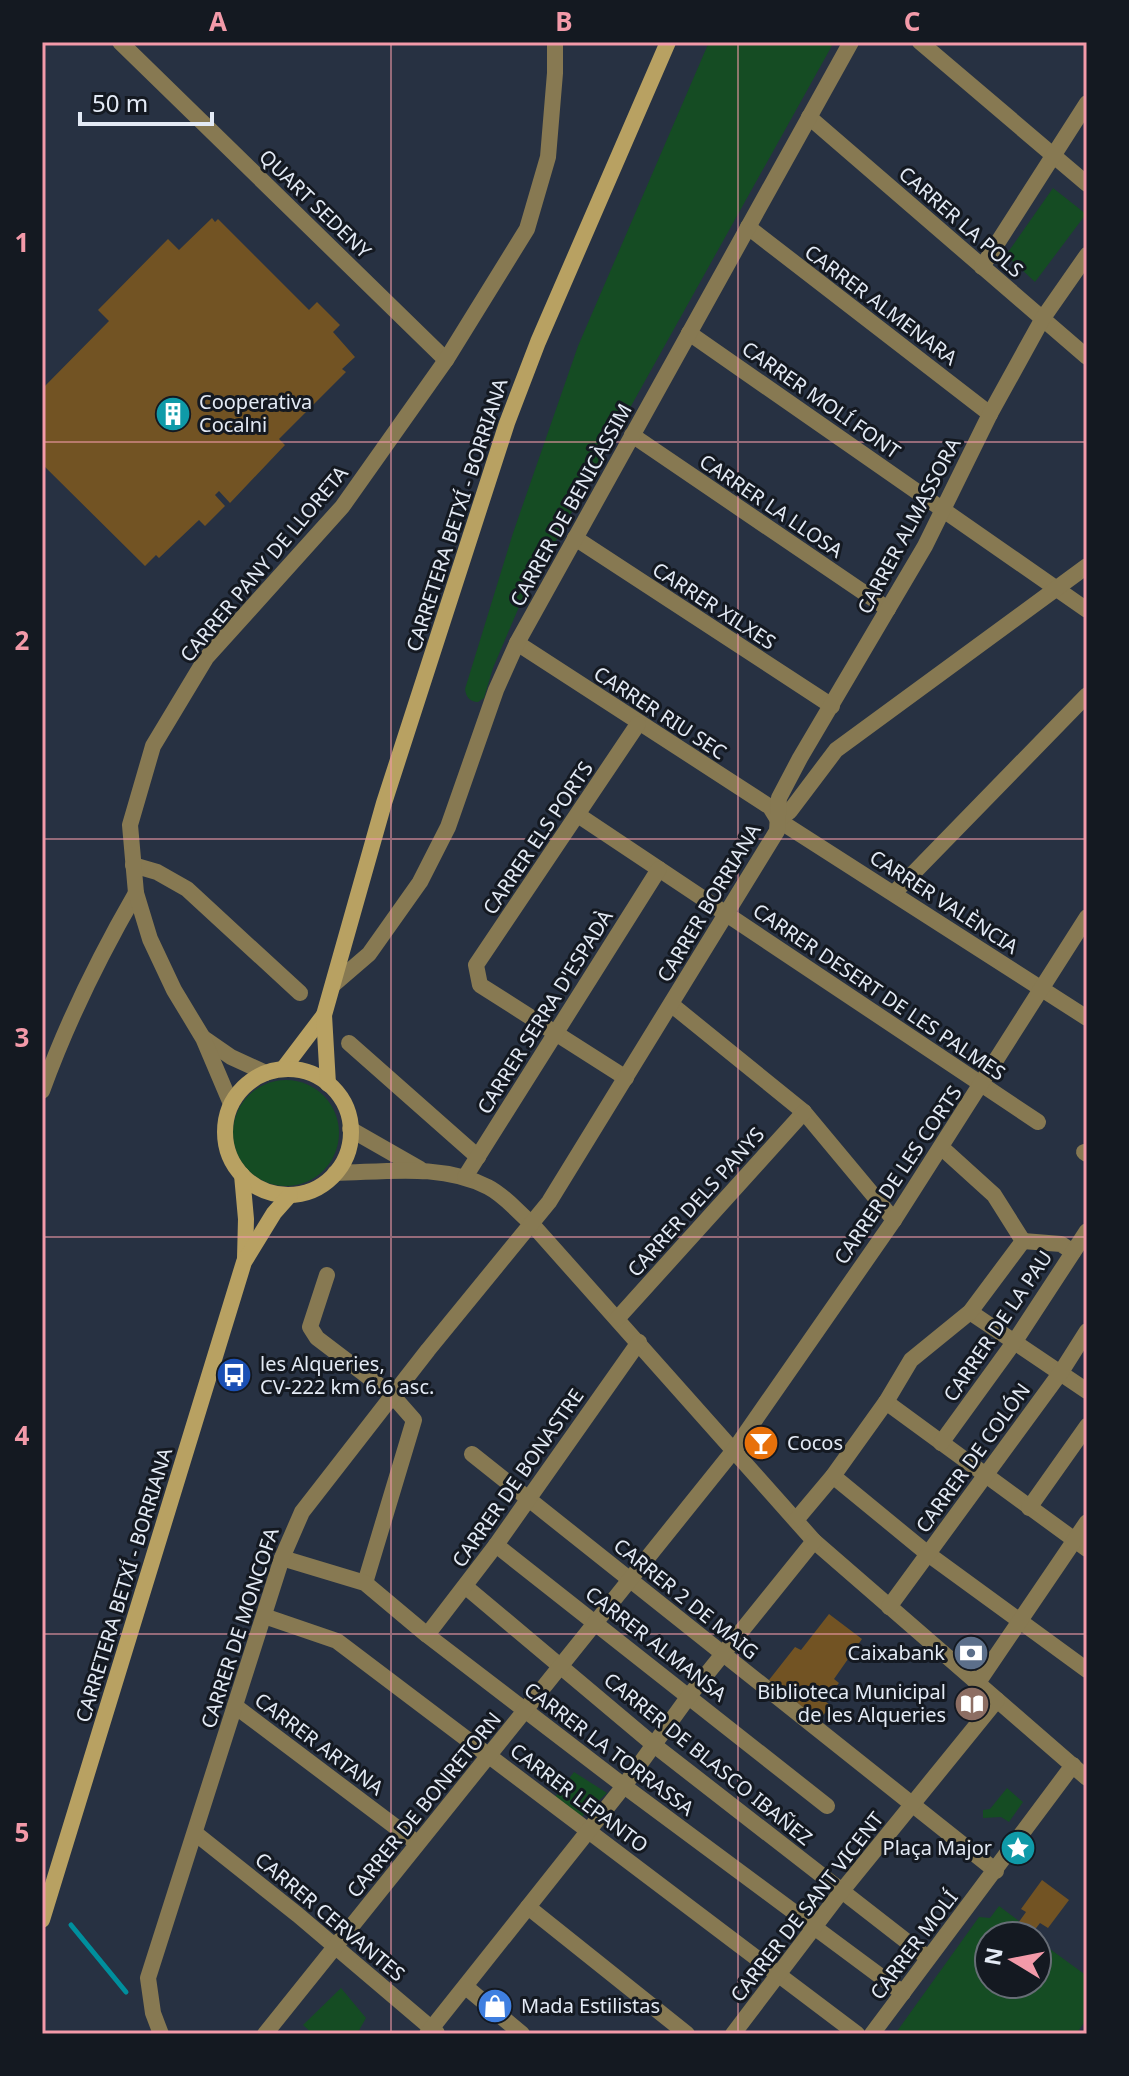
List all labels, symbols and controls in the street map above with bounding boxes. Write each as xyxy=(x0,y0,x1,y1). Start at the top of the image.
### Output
text: A xyxy=(209,3,227,39)
text: B xyxy=(555,3,573,39)
text: C xyxy=(904,3,920,39)
scale bar xyxy=(80,76,212,126)
text: 50 m xyxy=(92,86,148,119)
street label: QUART SEDENY xyxy=(253,143,378,265)
street label: CARRER LA POLS xyxy=(893,160,1029,283)
text: 1 xyxy=(15,224,29,260)
street label: CARRER ALMENARA xyxy=(799,238,963,371)
street label: CARRER MOLÍ FONT xyxy=(737,335,906,464)
street label: CARRETERA BETXÍ - BORRIANA xyxy=(400,375,514,655)
place label: Cooperativa Cocalni xyxy=(199,388,312,438)
building icon: Cooperativa Cocalni xyxy=(154,395,192,433)
street label: CARRER DE BENICÀSSIM xyxy=(503,398,638,611)
street label: CARRER ALMASSORA xyxy=(851,433,967,619)
street label: CARRER LA LLOSA xyxy=(694,448,848,564)
street label: CARRER PANY DE LLORETA xyxy=(174,460,354,667)
street label: CARRER XILXES xyxy=(647,556,781,656)
text: 2 xyxy=(15,622,30,658)
street label: CARRER RIU SEC xyxy=(589,660,732,766)
street label: CARRER ELS PORTS xyxy=(476,756,599,920)
street label: CARRER BORRIANA xyxy=(651,818,767,987)
street label: CARRER VALÈNCIA xyxy=(865,843,1024,960)
street label: CARRER DESERT DE LES PALMES xyxy=(748,897,1011,1086)
street label: CARRER SERRA D'ESPADÀ xyxy=(471,904,619,1119)
text: 3 xyxy=(15,1019,29,1055)
street label: CARRER DE LES CORTS xyxy=(828,1080,968,1269)
street label: CARRER DELS PANYS xyxy=(621,1121,770,1282)
street label: CARRER DE LA PAU xyxy=(937,1245,1058,1407)
place label: les Alqueries, CV-222 km 6.6 asc. xyxy=(260,1350,434,1400)
bus stop icon: les Alqueries, CV-222 km 6.6 asc. xyxy=(215,1356,253,1394)
street label: CARRER DE COLÓN xyxy=(909,1377,1036,1538)
street label: CARRER DE BONASTRE xyxy=(446,1383,590,1572)
text: 4 xyxy=(15,1417,30,1453)
bar icon: Cocos xyxy=(742,1424,780,1462)
place label: Cocos xyxy=(787,1429,843,1456)
street label: CARRETERA BETXÍ - BORRIANA xyxy=(69,1444,178,1725)
street label: CARRER DE MONCOFA xyxy=(194,1524,285,1732)
street label: CARRER 2 DE MAIG xyxy=(608,1532,764,1665)
street label: CARRER ALMANSA xyxy=(580,1580,733,1707)
bank icon: Caixabank xyxy=(952,1634,990,1672)
place label: Caixabank xyxy=(848,1639,945,1666)
street label: CARRER DE BLASCO IBAÑEZ xyxy=(599,1666,818,1851)
street label: CARRER LA TORRASSA xyxy=(519,1676,700,1822)
place label: Biblioteca Municipal de les Alqueries xyxy=(757,1678,946,1728)
library icon: Biblioteca Municipal de les Alqueries xyxy=(953,1685,991,1723)
street label: CARRER ARTANA xyxy=(249,1686,389,1801)
street label: CARRER DE BONRETORN xyxy=(340,1706,507,1903)
street label: CARRER LEPANTO xyxy=(505,1737,654,1858)
street label: CARRER DE SANT VICENT xyxy=(724,1806,889,2007)
text: 5 xyxy=(15,1814,29,1850)
place icon: Plaça Major xyxy=(999,1829,1037,1867)
place label: Plaça Major xyxy=(883,1834,992,1861)
street label: CARRER CERVANTES xyxy=(250,1846,411,1987)
street label: CARRER MOLÍ xyxy=(864,1884,964,2005)
north arrow xyxy=(973,1920,1053,2000)
text: N xyxy=(976,1945,1009,1968)
shop icon: Mada Estilistas xyxy=(476,1987,514,2025)
place label: Mada Estilistas xyxy=(521,1992,660,2019)

